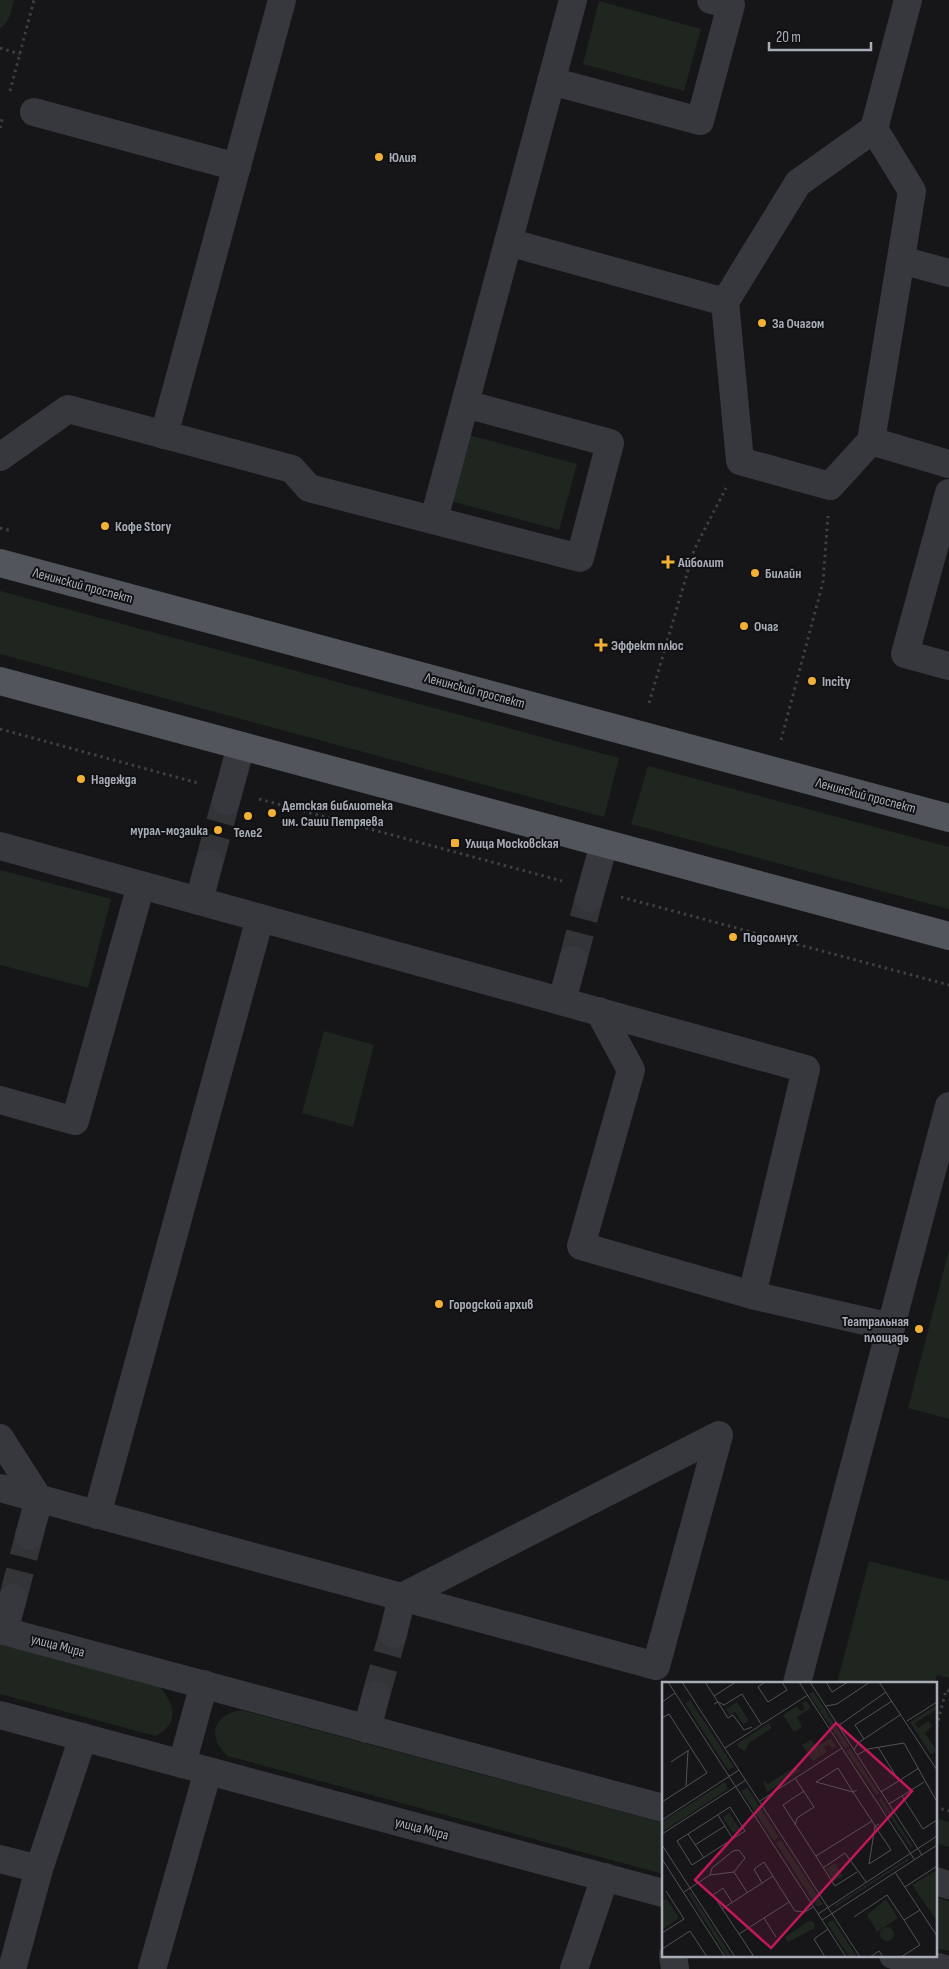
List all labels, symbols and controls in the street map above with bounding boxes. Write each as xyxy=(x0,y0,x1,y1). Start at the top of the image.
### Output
scale bar xyxy=(769,20,872,52)
text: 20 m xyxy=(776,28,801,47)
place label: Юлия xyxy=(389,149,417,166)
marker: Юлия xyxy=(373,151,385,163)
place label: За Очагом xyxy=(772,315,824,332)
marker: За Очагом xyxy=(756,317,768,329)
place label: Кофе Story xyxy=(115,518,171,535)
marker: Кофе Story xyxy=(99,520,111,532)
place label: Айболит xyxy=(677,554,724,571)
marker: Айболит xyxy=(662,556,674,568)
street label: Ленинский проспект xyxy=(30,564,135,607)
place label: Билайн xyxy=(765,565,801,582)
marker: Билайн xyxy=(749,567,761,579)
place label: Очаг xyxy=(754,618,779,635)
marker: Очаг xyxy=(738,620,750,632)
place label: Эффект плюс xyxy=(611,637,684,654)
marker: Эффект плюс xyxy=(595,639,607,651)
street label: Ленинский проспект xyxy=(422,669,527,712)
place label: Incity xyxy=(822,673,851,690)
marker: Incity xyxy=(806,675,818,687)
place label: Надежда xyxy=(91,771,137,788)
marker: Надежда xyxy=(75,773,87,785)
street label: Ленинский проспект xyxy=(813,774,918,817)
place label: Детская библиотека им. Саши Петряева xyxy=(282,797,393,830)
marker: Детская библиотека им. Саши Петряева xyxy=(266,807,278,819)
marker: Теле2 xyxy=(242,810,254,822)
place label: мурал-мозаика xyxy=(130,822,208,839)
marker: мурал-мозаика xyxy=(212,824,224,836)
place label: Теле2 xyxy=(234,824,262,841)
place label: Улица Московская xyxy=(465,835,559,852)
marker: Улица Московская xyxy=(449,837,461,849)
place label: Подсолнух xyxy=(743,929,798,946)
marker: Подсолнух xyxy=(727,931,739,943)
place label: Городской архив xyxy=(449,1296,533,1313)
marker: Городской архив xyxy=(433,1298,445,1310)
place label: Театральная площадь xyxy=(842,1313,909,1346)
marker: Театральная площадь xyxy=(913,1323,925,1335)
street label: улица Мира xyxy=(29,1630,87,1661)
inset map xyxy=(662,1682,936,1956)
street label: улица Мира xyxy=(393,1813,451,1844)

